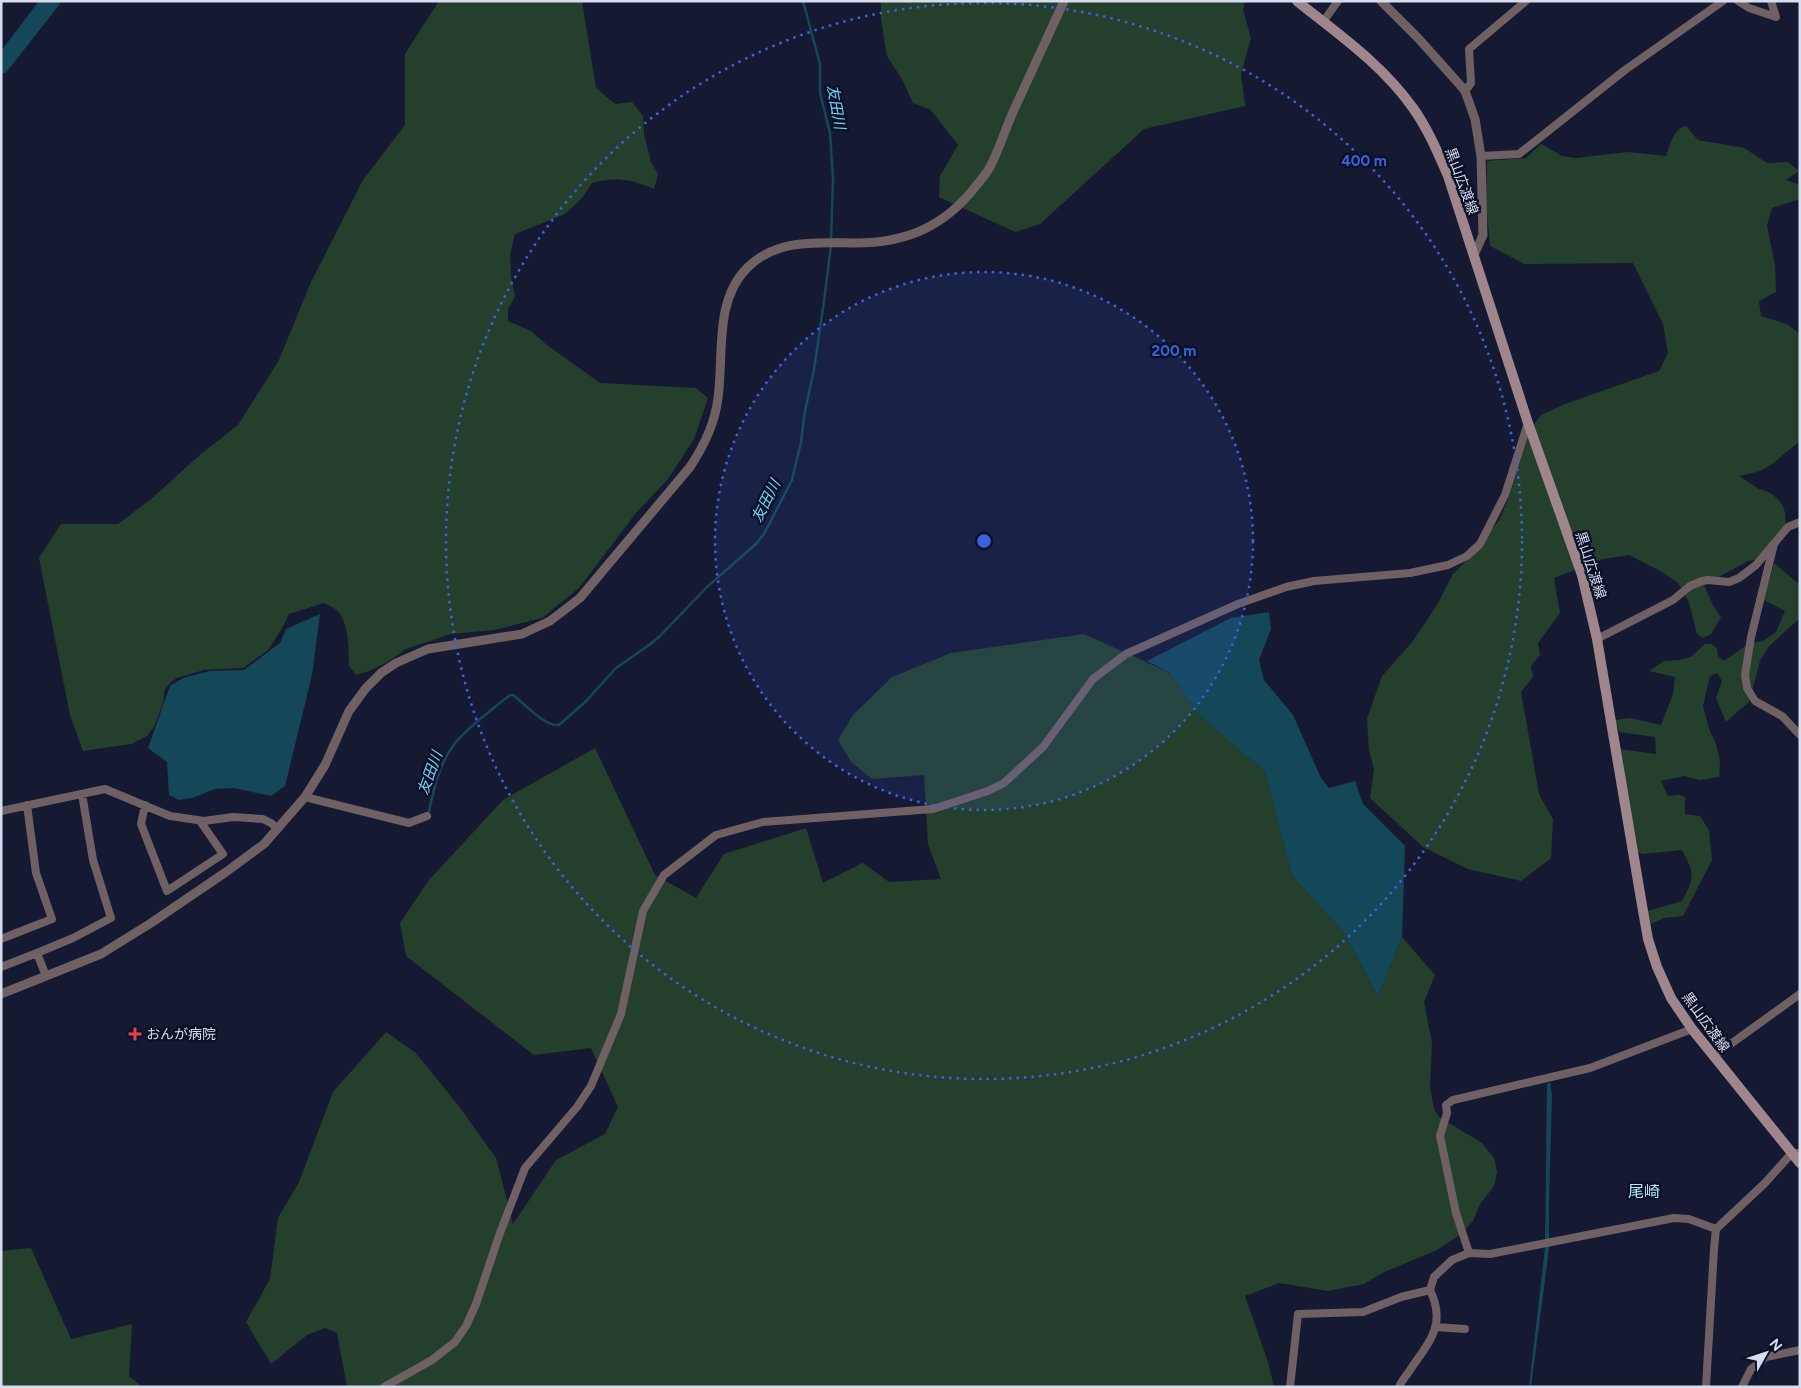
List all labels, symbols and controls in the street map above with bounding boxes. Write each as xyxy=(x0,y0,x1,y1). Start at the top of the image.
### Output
water label: 友田川 xyxy=(823,83,849,133)
street label: 黒山広渡線 xyxy=(1442,145,1481,217)
text: 400 m xyxy=(1341,152,1387,170)
text: 200 m xyxy=(1152,342,1196,360)
water label: 友田川 xyxy=(748,475,785,525)
street label: 黒山広渡線 xyxy=(1572,529,1609,601)
centre of rings xyxy=(975,532,993,550)
water label: 友田川 xyxy=(414,747,447,797)
street label: 黒山広渡線 xyxy=(1678,989,1733,1056)
place label: おんが病院 xyxy=(146,1026,216,1043)
marker: おんが病院 xyxy=(128,1027,142,1041)
district label: 尾崎 xyxy=(1628,1182,1660,1201)
north arrow xyxy=(1741,1328,1791,1378)
text: N xyxy=(1766,1335,1786,1355)

